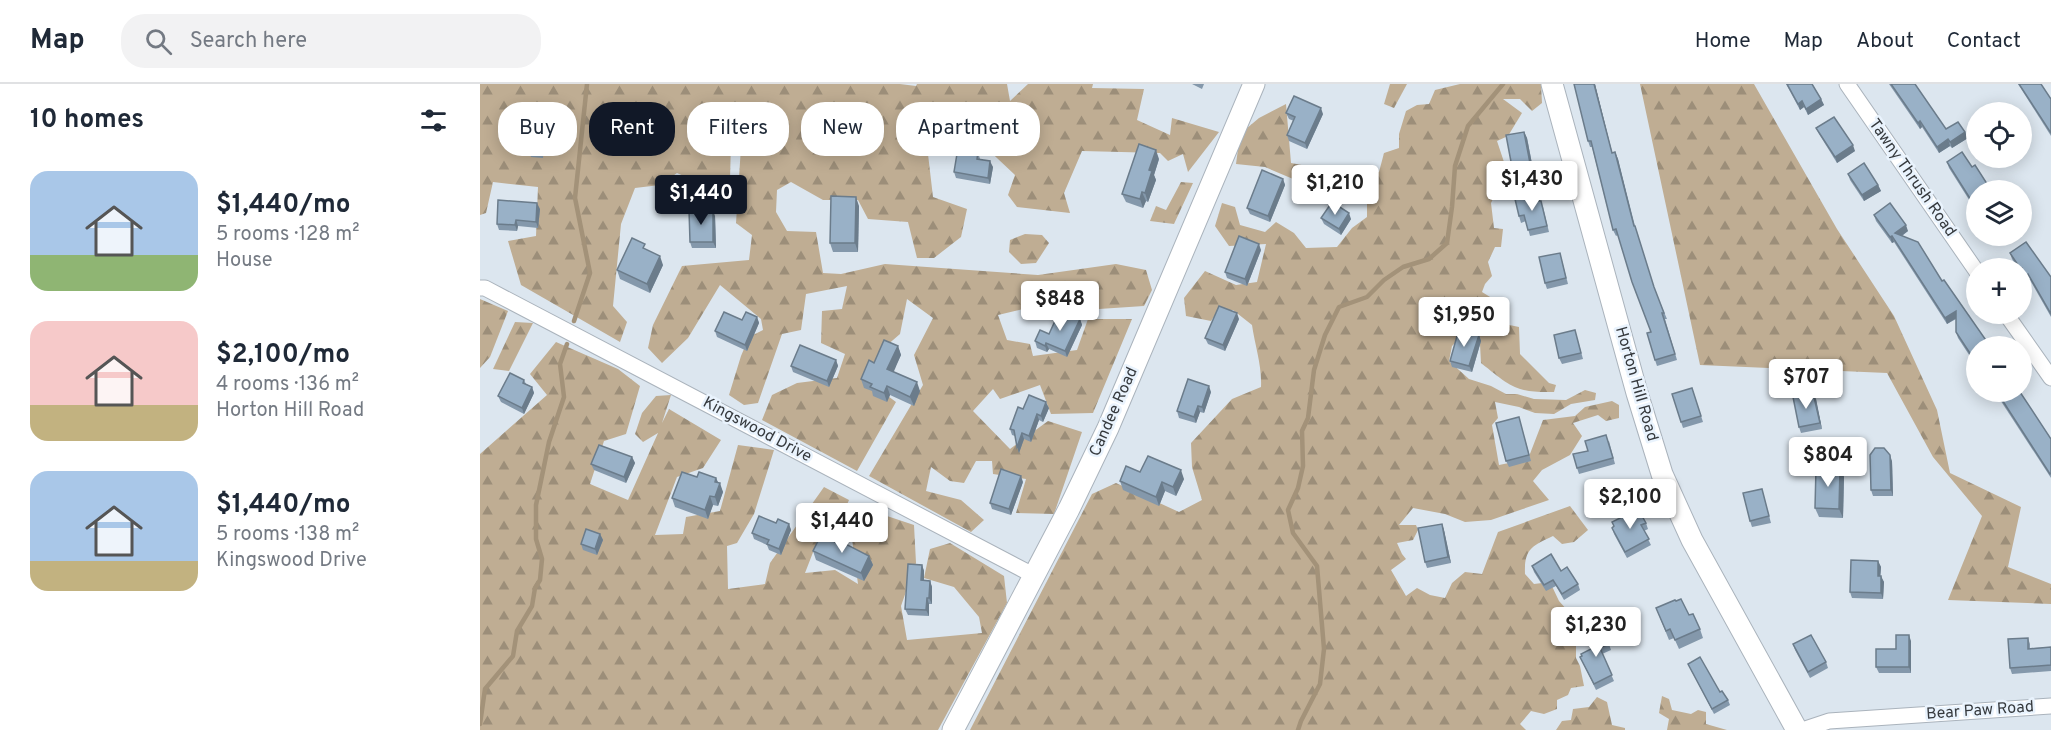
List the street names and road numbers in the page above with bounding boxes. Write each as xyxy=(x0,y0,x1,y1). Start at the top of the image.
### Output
street label: Tawny Thrush Road xyxy=(1864,115,1960,241)
street label: Horton Hill Road xyxy=(1610,324,1662,444)
street label: Candee Road xyxy=(1085,364,1143,460)
street label: Kingswood Drive xyxy=(699,393,815,467)
street label: Bear Paw Road xyxy=(1925,697,2035,725)

